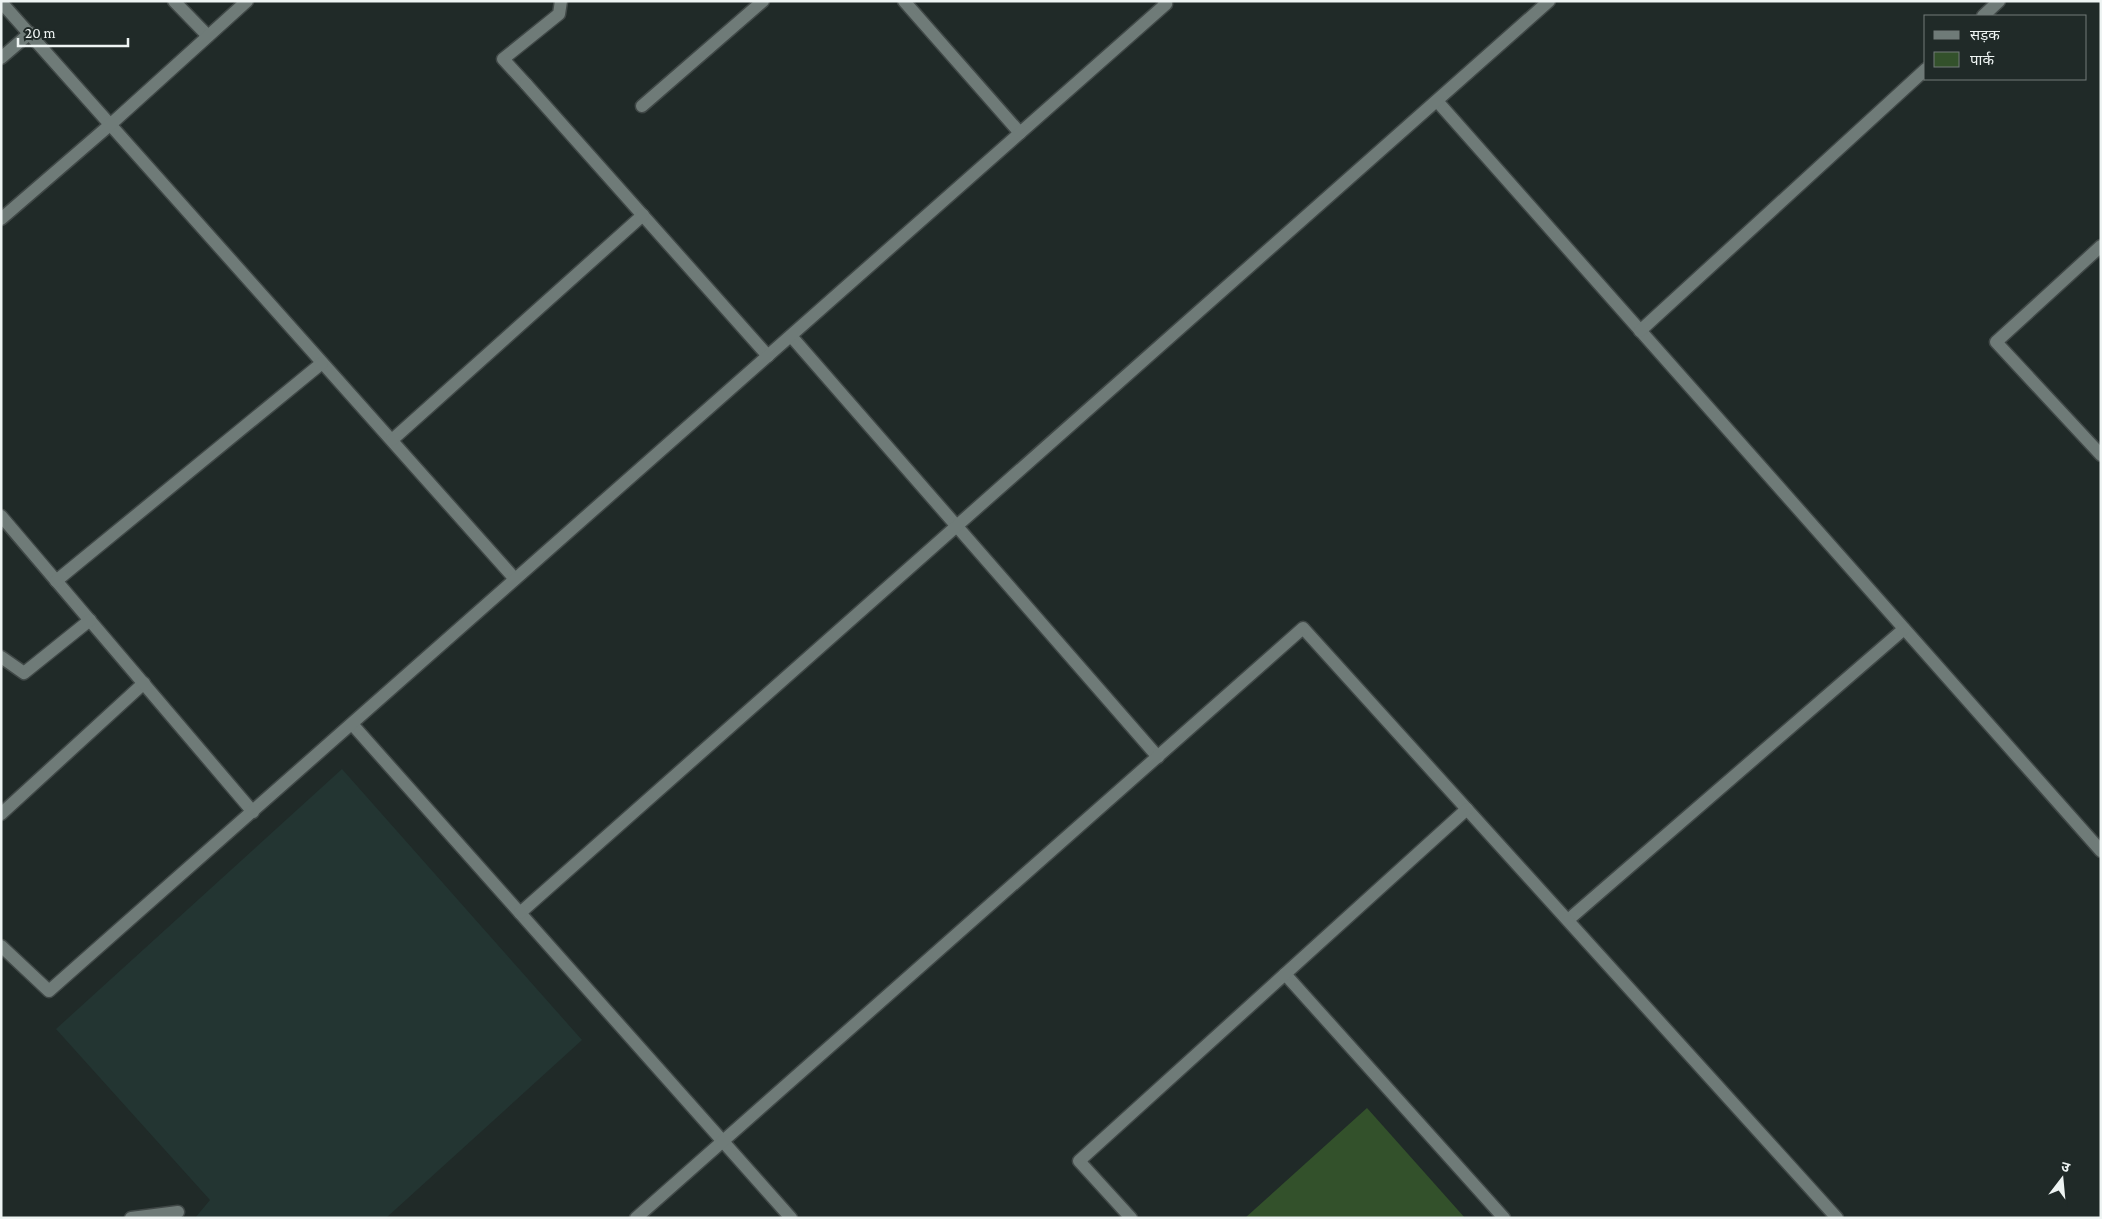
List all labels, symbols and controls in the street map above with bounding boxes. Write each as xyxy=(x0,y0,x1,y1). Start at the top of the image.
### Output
scale bar xyxy=(18,15,128,47)
legend xyxy=(1924,15,2087,80)
text: 20 m xyxy=(25,25,56,41)
text: सड़क xyxy=(1970,27,2000,43)
text: पार्क xyxy=(1970,51,1994,68)
north arrow xyxy=(2037,1154,2087,1204)
text: उ xyxy=(2059,1158,2072,1176)

